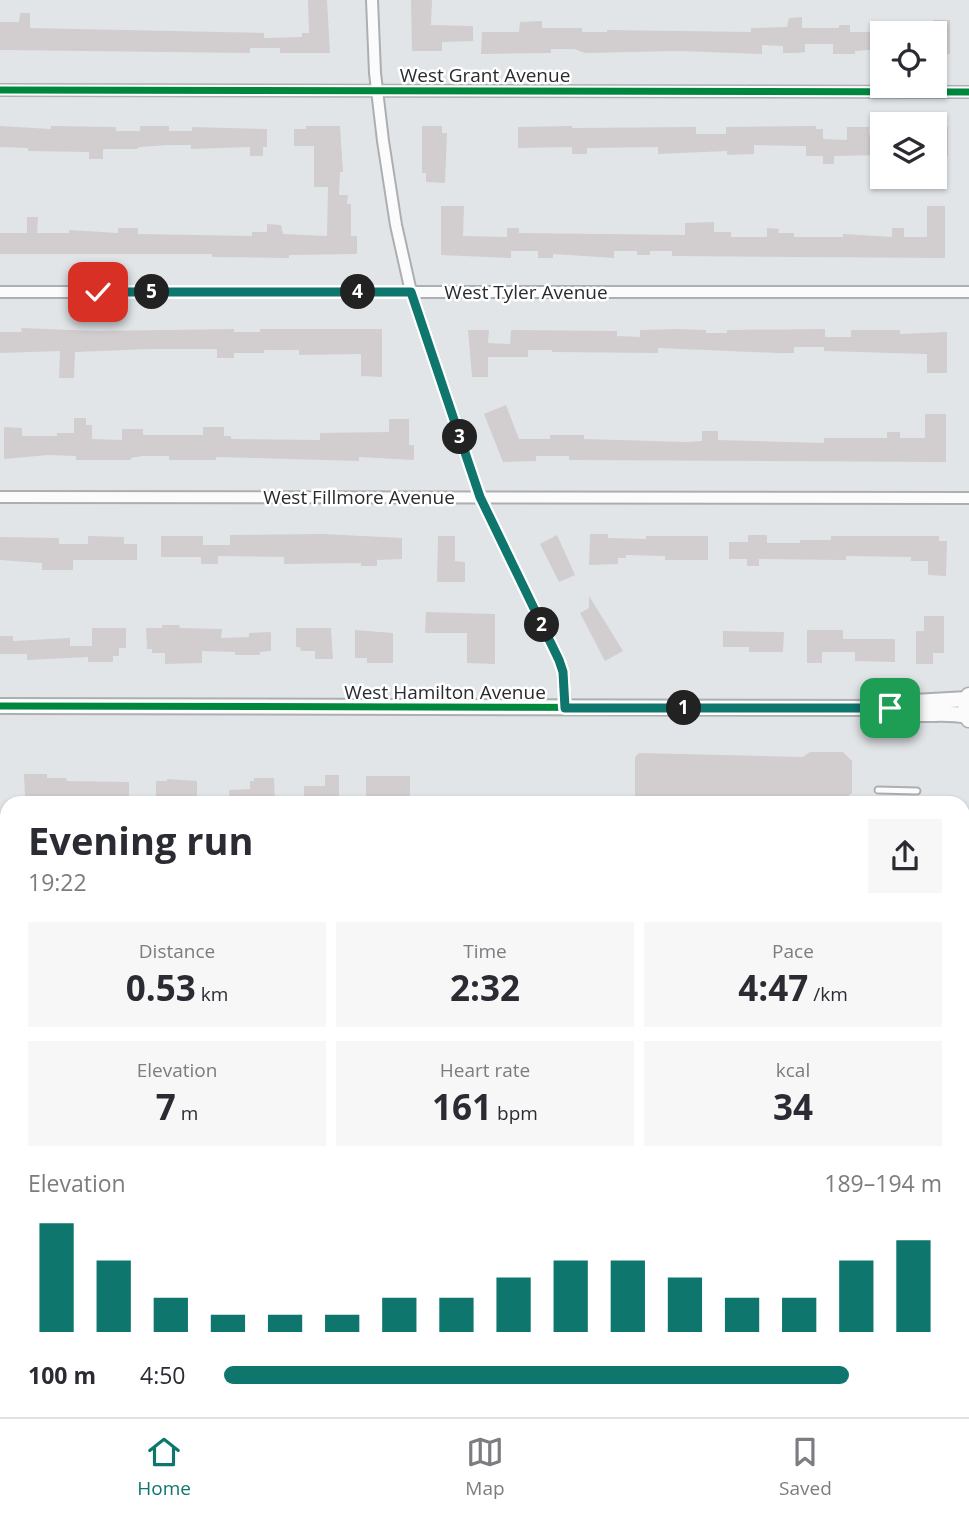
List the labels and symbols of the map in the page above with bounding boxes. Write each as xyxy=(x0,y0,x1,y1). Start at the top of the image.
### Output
street label: West Grant Avenue xyxy=(400,62,570,88)
pin xyxy=(68,262,128,322)
pin: 5 xyxy=(134,274,170,310)
pin: 4 xyxy=(340,274,376,310)
street label: West Tyler Avenue xyxy=(444,279,608,305)
pin: 3 xyxy=(442,420,477,454)
street label: West Fillmore Avenue xyxy=(263,484,455,510)
pin: 2 xyxy=(524,608,560,642)
pin xyxy=(860,678,920,738)
street label: West Hamilton Avenue xyxy=(344,679,546,705)
pin: 1 xyxy=(666,690,702,726)

